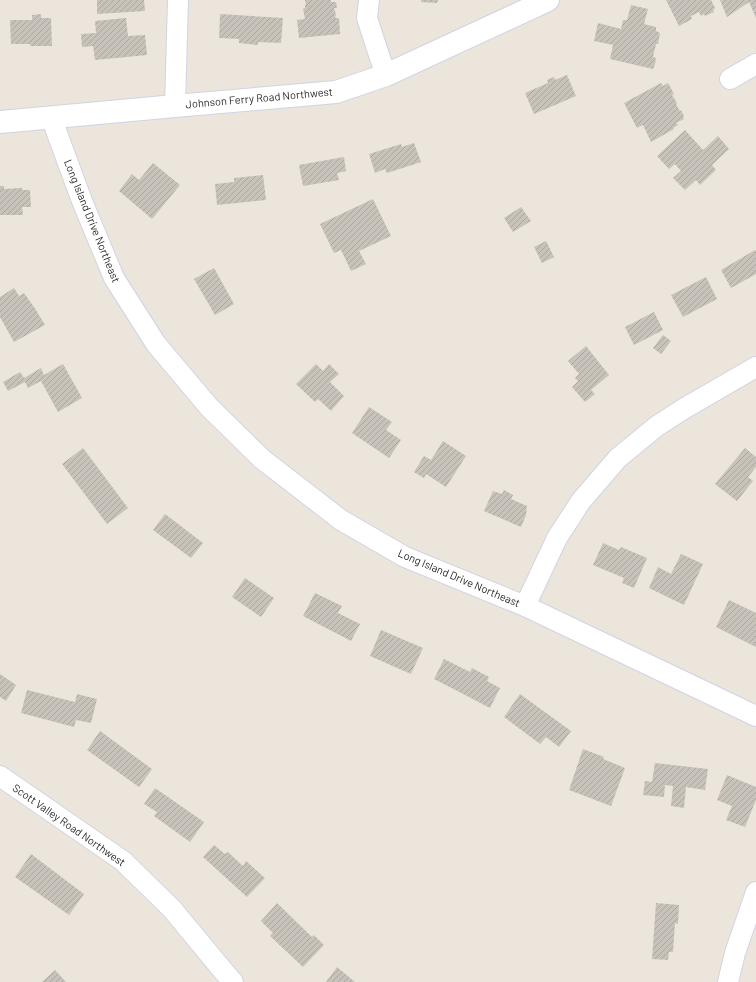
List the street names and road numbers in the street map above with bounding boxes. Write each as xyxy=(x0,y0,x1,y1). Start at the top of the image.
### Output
street label: Johnson Ferry Road Northwest xyxy=(185,85,333,110)
street label: Long Island Drive Northeast xyxy=(62,157,123,284)
street label: Long Island Drive Northeast xyxy=(396,546,522,609)
street label: Scott Valley Road Northwest xyxy=(10,781,128,869)

